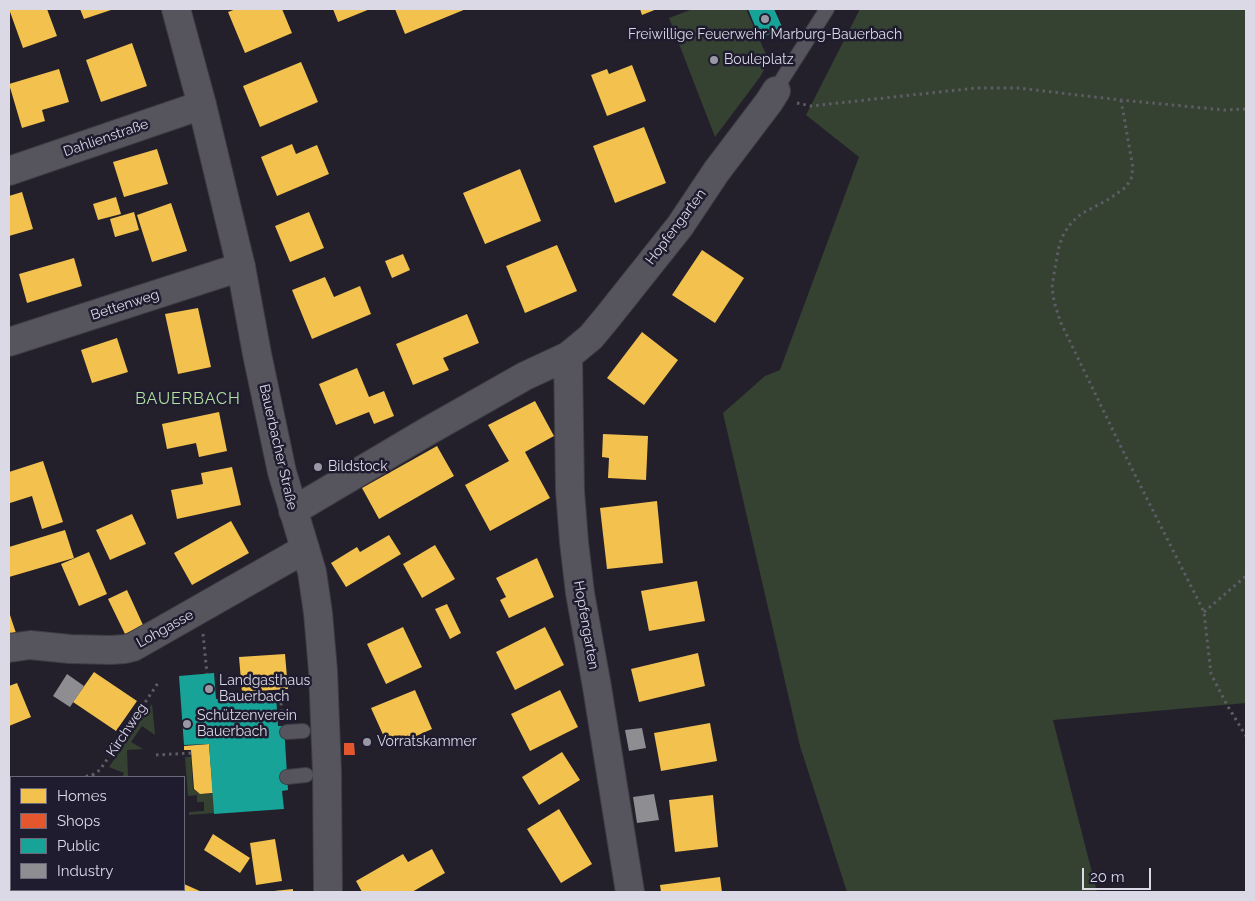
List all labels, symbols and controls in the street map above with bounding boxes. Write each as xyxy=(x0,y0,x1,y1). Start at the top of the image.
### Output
marker: Freiwillige Feuerwehr Marburg-Bauerbach xyxy=(759,13,771,25)
place label: Freiwillige Feuerwehr Marburg-Bauerbach xyxy=(628,27,902,43)
place label: Bouleplatz xyxy=(724,52,794,68)
marker: Bouleplatz xyxy=(708,54,720,66)
street label: Dahlienstraße xyxy=(61,116,151,160)
street label: Hopfengarten xyxy=(642,186,710,268)
street label: Bettenweg xyxy=(89,286,161,324)
street label: Bauerbacher Straße xyxy=(255,382,301,512)
district label: BAUERBACH xyxy=(134,389,242,409)
place label: Bildstock xyxy=(328,459,388,475)
marker: Bildstock xyxy=(312,461,324,473)
street label: Hopfengarten xyxy=(570,579,602,671)
street label: Lohgasse xyxy=(134,606,196,652)
place label: Landgasthaus Bauerbach xyxy=(219,673,310,706)
marker: Landgasthaus Bauerbach xyxy=(203,683,215,695)
street label: Kirchweg xyxy=(103,700,151,760)
place label: Schützenverein Bauerbach xyxy=(197,708,297,740)
marker: Schützenverein Bauerbach xyxy=(181,718,193,730)
place label: Vorratskammer xyxy=(377,734,477,750)
marker: Vorratskammer xyxy=(361,736,373,748)
legend xyxy=(10,776,185,891)
text: Homes xyxy=(57,787,107,805)
text: Shops xyxy=(57,812,100,830)
text: Public xyxy=(57,837,100,855)
scale bar xyxy=(1085,858,1154,890)
text: Industry xyxy=(57,862,113,880)
text: 20 m xyxy=(1090,868,1125,886)

